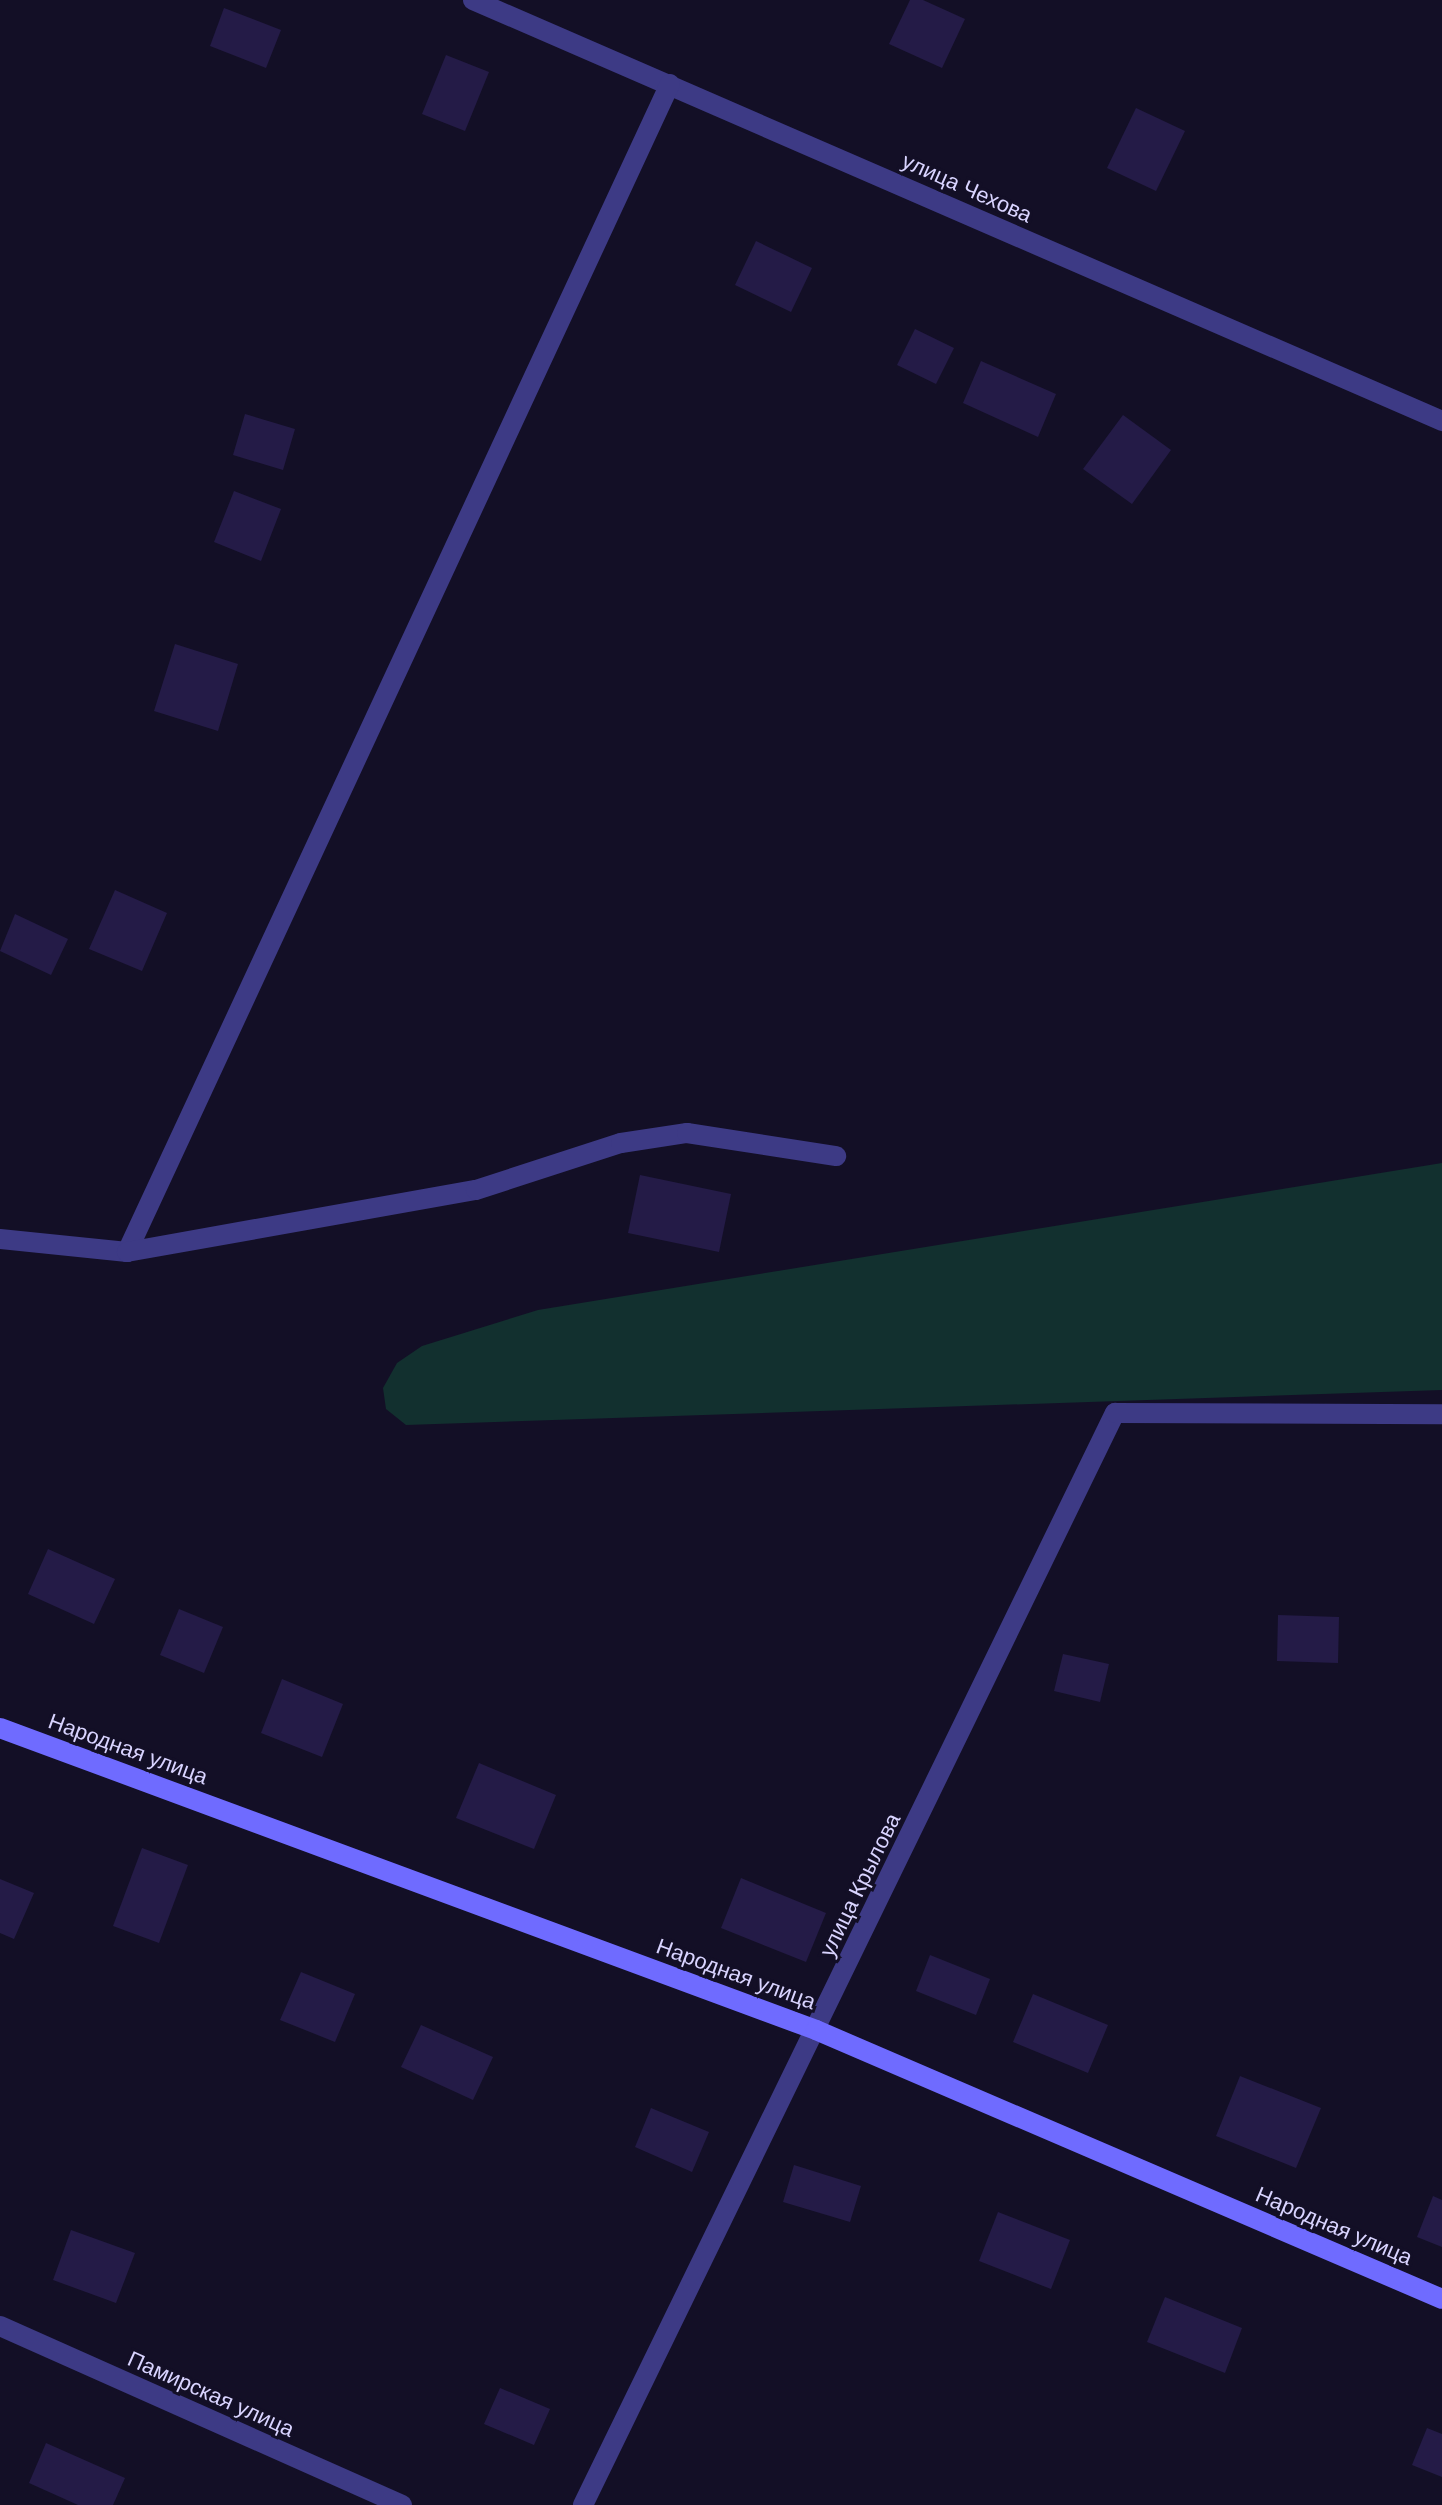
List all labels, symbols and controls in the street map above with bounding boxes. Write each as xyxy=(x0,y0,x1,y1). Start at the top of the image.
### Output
street label: улица Чехова xyxy=(898,148,1036,228)
street label: Народная улица xyxy=(45,1708,211,1790)
street label: улица Крылова xyxy=(814,1809,906,1961)
street label: Народная улица xyxy=(653,1933,819,2015)
street label: Народная улица xyxy=(1252,2181,1416,2271)
street label: Памирская улица xyxy=(124,2345,298,2443)

